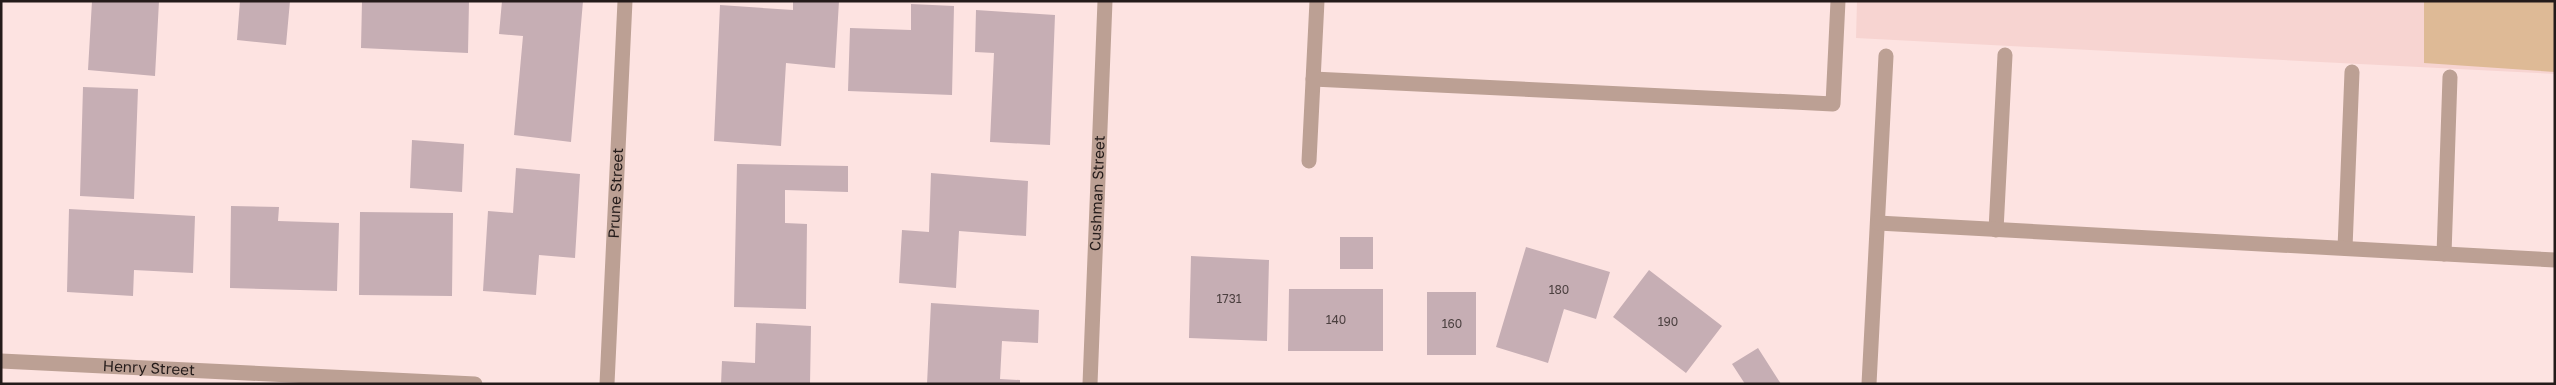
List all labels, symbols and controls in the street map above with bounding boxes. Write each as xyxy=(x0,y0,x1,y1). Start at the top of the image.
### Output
street label: Cushman Street xyxy=(1085,135,1108,251)
street label: Prune Street xyxy=(604,147,626,239)
house number: 180 xyxy=(1549,282,1569,297)
house number: 1731 xyxy=(1216,291,1242,306)
house number: 140 xyxy=(1326,312,1346,327)
house number: 190 xyxy=(1658,314,1678,329)
house number: 160 xyxy=(1442,316,1462,331)
street label: Henry Street xyxy=(102,356,195,378)

